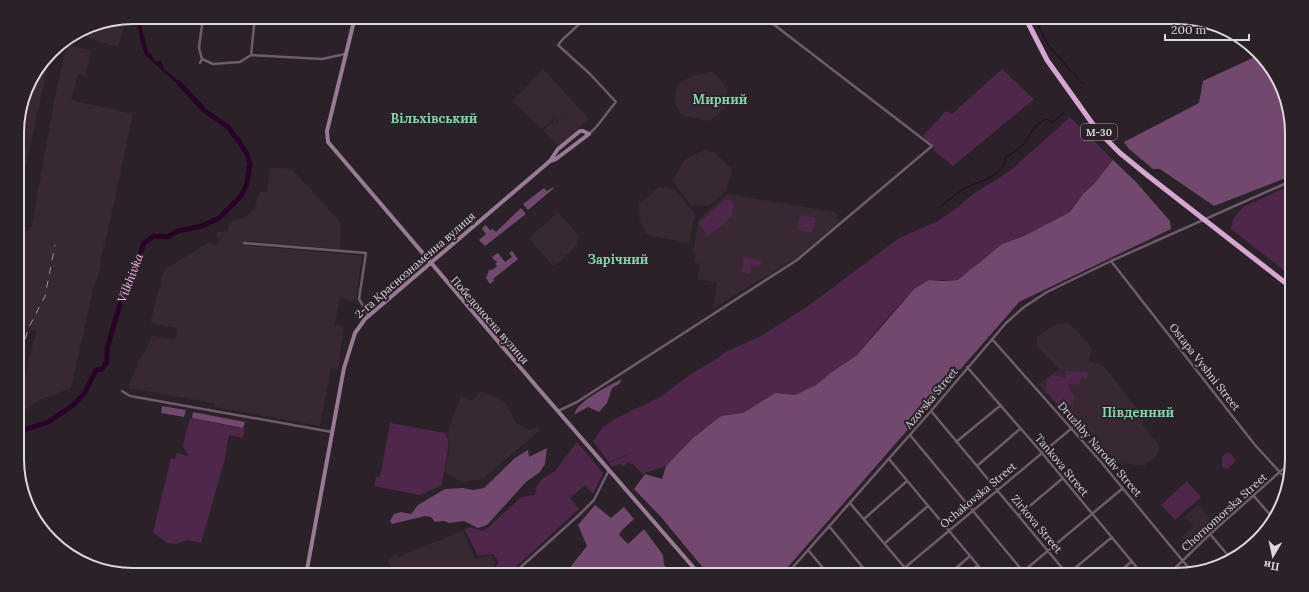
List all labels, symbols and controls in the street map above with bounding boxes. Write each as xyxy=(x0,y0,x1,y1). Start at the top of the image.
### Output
scale bar xyxy=(1165,16,1249,42)
text: 200 m xyxy=(1171,22,1207,37)
district label: Мирний xyxy=(693,91,748,108)
district label: Вільхівський xyxy=(391,110,478,127)
road number: М-30 xyxy=(1081,124,1117,140)
street label: 2-га Краснознаменна вулиця xyxy=(352,209,478,321)
water label: Vilkhivka xyxy=(114,251,146,305)
district label: Зарічний xyxy=(588,251,649,268)
street label: Победоносна вулиця xyxy=(448,273,532,367)
street label: Ostapa Vyshni Street xyxy=(1166,320,1244,414)
street label: Azovska Street xyxy=(901,364,961,432)
street label: Druzhby Narodiv Street xyxy=(1055,399,1146,500)
district label: Південний xyxy=(1102,404,1174,421)
street label: Tankova Street xyxy=(1032,431,1092,499)
street label: Ochakovska Street xyxy=(937,459,1020,531)
street label: Chornomorska Street xyxy=(1178,469,1270,554)
street label: Zirkova Street xyxy=(1009,492,1066,557)
north arrow xyxy=(1253,536,1293,576)
text: Пн xyxy=(1262,558,1280,574)

